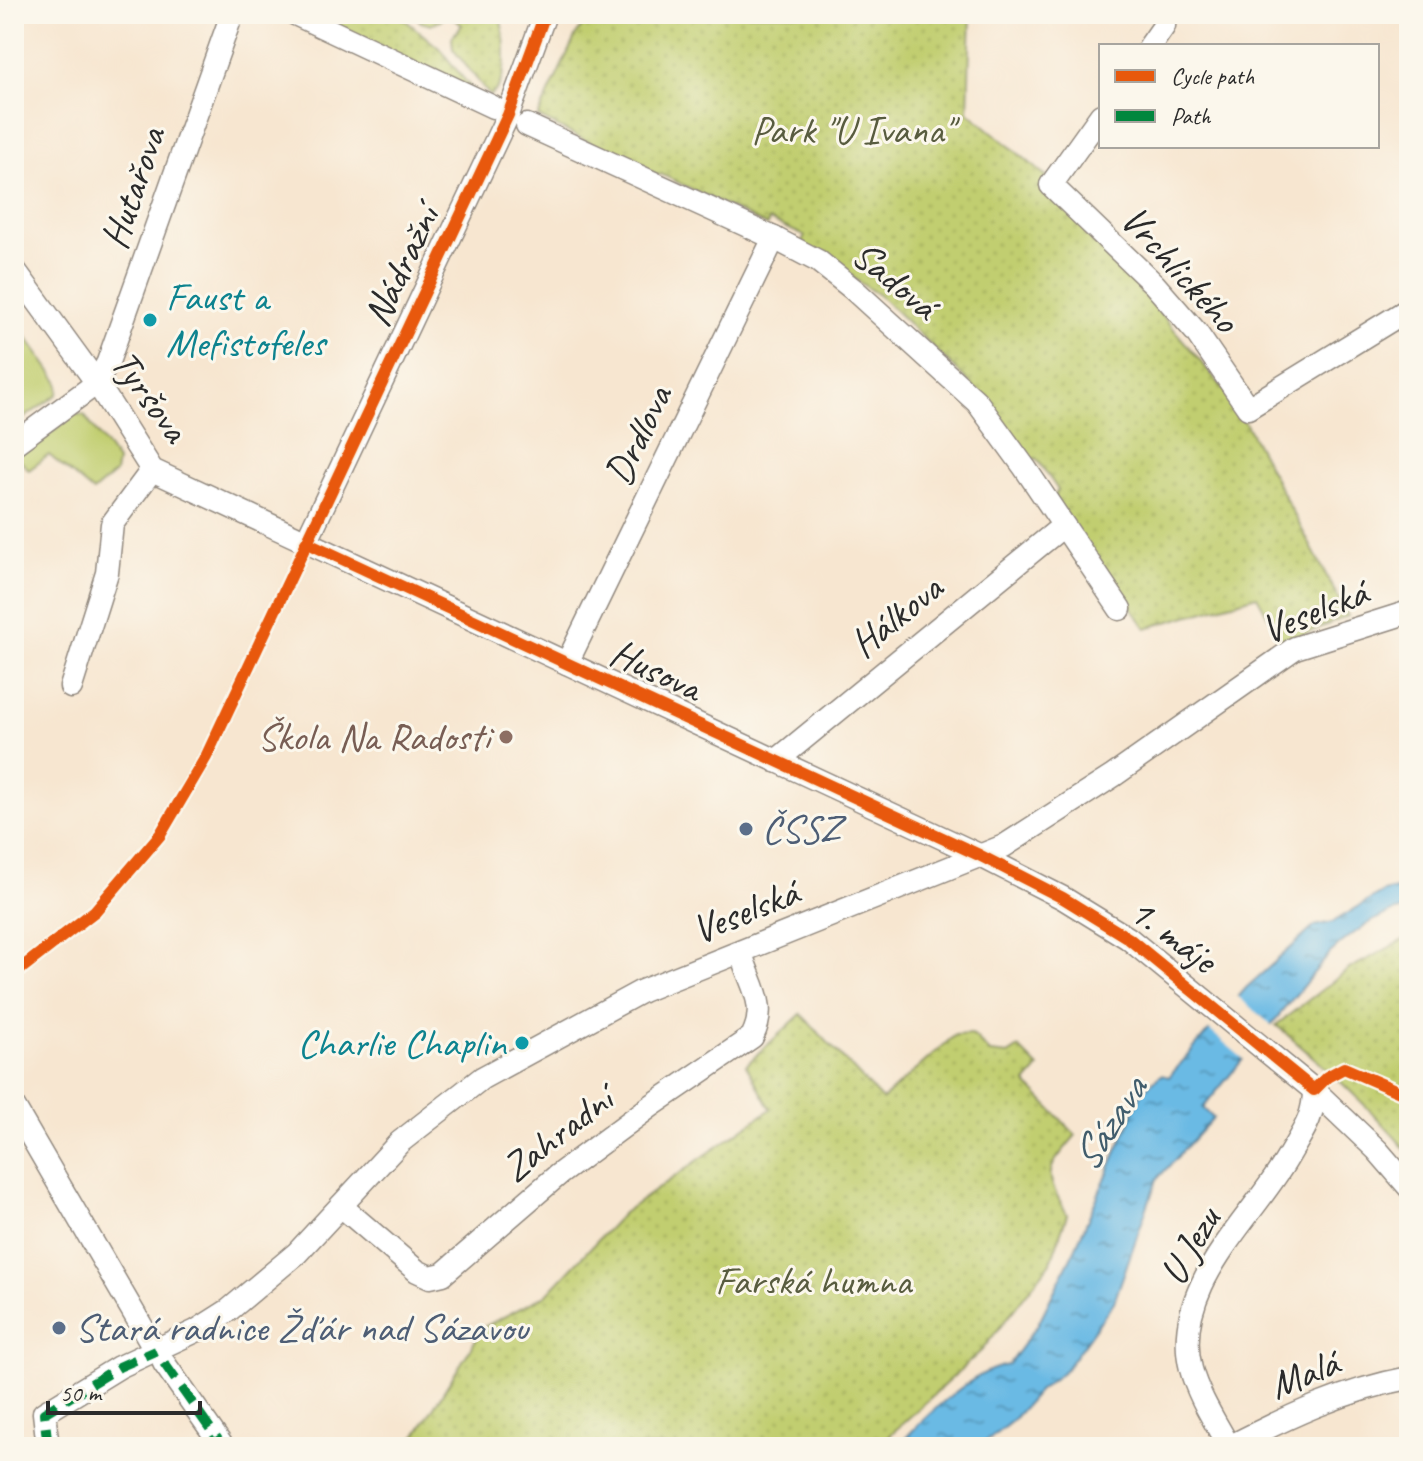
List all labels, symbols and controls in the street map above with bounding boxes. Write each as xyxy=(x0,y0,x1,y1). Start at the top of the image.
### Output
legend xyxy=(1099,44,1379,148)
text: Cycle path xyxy=(1171,61,1255,91)
text: Path xyxy=(1171,101,1212,131)
park label: Park "U Ivana" xyxy=(751,105,960,155)
street label: Hutařova xyxy=(89,118,178,255)
street label: Nádražní xyxy=(351,191,454,334)
street label: Vrchlického xyxy=(1110,195,1251,344)
street label: Sadová xyxy=(842,230,951,333)
place label: Faust a Mefistofeles xyxy=(166,272,329,368)
marker: Faust a Mefistofeles xyxy=(141,311,159,329)
street label: Tyršova xyxy=(100,340,202,454)
street label: Drdlova xyxy=(593,375,685,493)
street label: Hálkova xyxy=(840,562,955,668)
street label: Veselská xyxy=(1253,566,1378,655)
street label: Husova xyxy=(603,627,713,714)
place label: Škola Na Radosti xyxy=(257,712,495,762)
marker: Škola Na Radosti xyxy=(497,728,515,746)
place label: ČSSZ xyxy=(762,804,847,854)
marker: ČSSZ xyxy=(737,820,755,838)
street label: Veselská xyxy=(684,866,809,955)
street label: 1. máje xyxy=(1119,886,1229,986)
place label: Charlie Chaplin xyxy=(297,1018,507,1068)
marker: Charlie Chaplin xyxy=(513,1034,531,1052)
water label: Sázava xyxy=(1059,1064,1161,1181)
street label: Zahradní xyxy=(491,1070,629,1193)
street label: U Jezu xyxy=(1148,1196,1233,1294)
park label: Farská humna xyxy=(715,1256,914,1306)
place label: Stará radnice Žďár nad Sázavou xyxy=(75,1303,530,1353)
marker: Stará radnice Žďár nad Sázavou xyxy=(50,1319,68,1337)
street label: Malá xyxy=(1262,1336,1349,1410)
scale bar xyxy=(48,1365,200,1415)
text: 50 m xyxy=(60,1378,103,1408)

